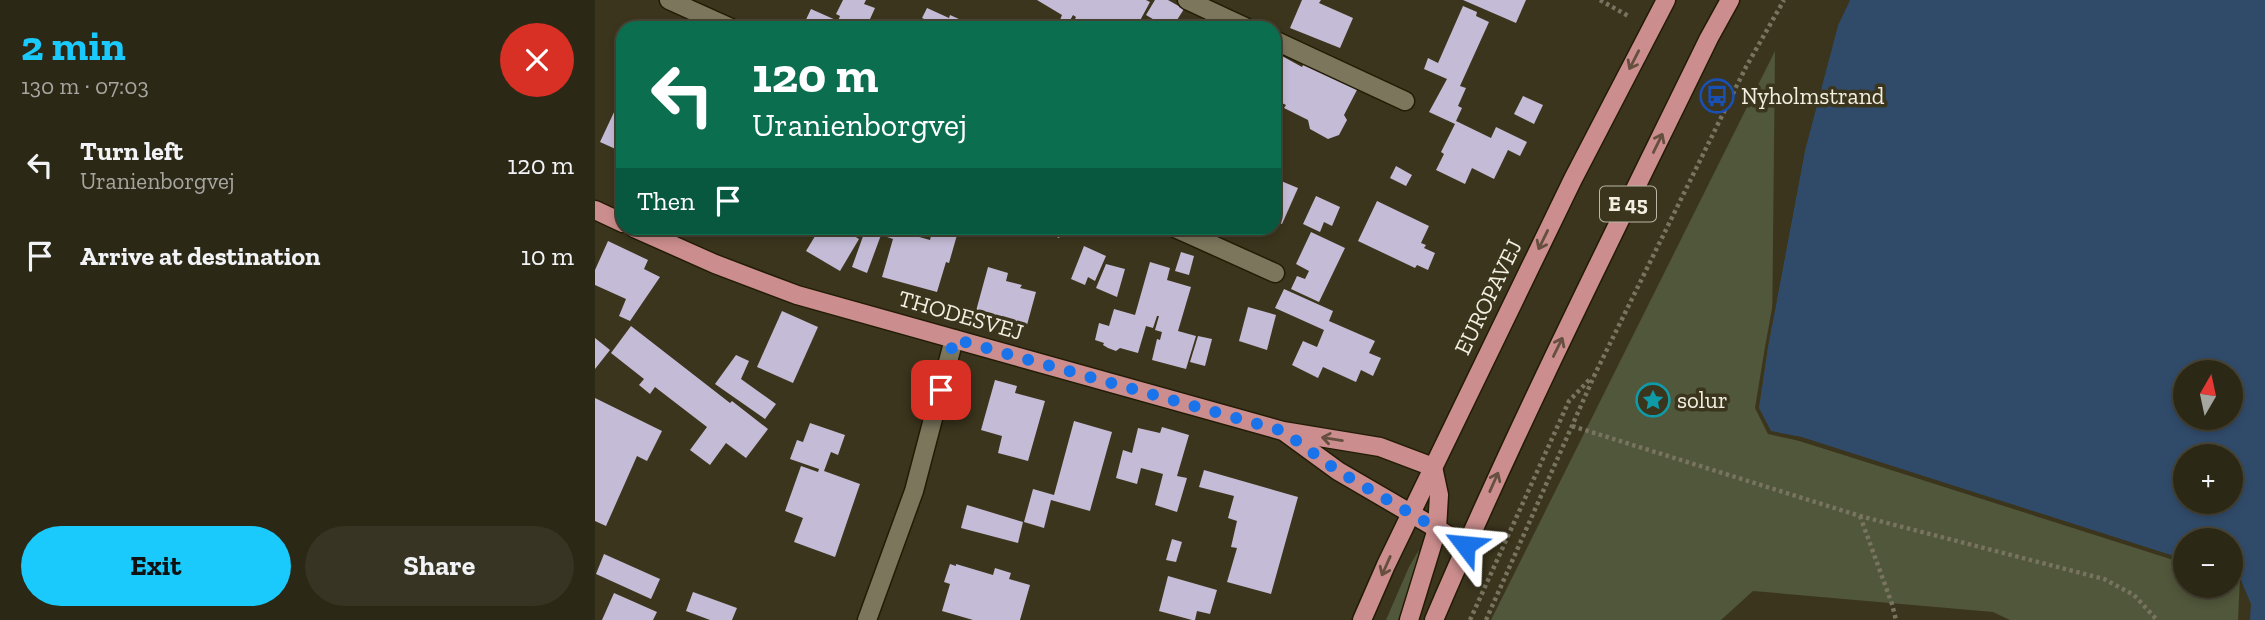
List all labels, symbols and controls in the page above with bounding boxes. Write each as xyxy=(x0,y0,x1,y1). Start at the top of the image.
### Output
text: 2 min xyxy=(21,20,126,71)
button: close xyxy=(500,23,574,97)
text: 120 m xyxy=(752,46,878,105)
icon: left xyxy=(637,49,728,140)
one-way arrow xyxy=(1627,49,1640,70)
text: 130 m · 07:03 xyxy=(21,72,149,100)
bus stop icon: Nyholmstrand xyxy=(1698,77,1736,115)
place label: Nyholmstrand xyxy=(1741,82,1885,110)
text: Uranienborgvej xyxy=(752,106,967,144)
one-way arrow xyxy=(1651,133,1665,154)
text: Turn left xyxy=(80,135,183,167)
icon: left xyxy=(21,146,59,184)
text: 120 m xyxy=(507,149,574,181)
text: Uranienborgvej xyxy=(80,167,235,195)
icon: arrive xyxy=(709,182,747,220)
text: Then xyxy=(637,185,695,217)
road number: E 45 xyxy=(1600,186,1656,222)
one-way arrow xyxy=(1536,229,1550,250)
street label: EUROPAVEJ xyxy=(1448,235,1528,359)
icon: arrive xyxy=(21,237,59,275)
text: Arrive at destination xyxy=(80,240,320,272)
text: 10 m xyxy=(521,240,574,272)
street label: THODESVEJ xyxy=(895,284,1027,346)
one-way arrow xyxy=(1551,337,1565,358)
pin xyxy=(911,360,971,420)
north arrow xyxy=(2173,360,2243,430)
map controls xyxy=(2173,360,2243,598)
icon: arrive xyxy=(922,371,960,409)
place icon: solur xyxy=(1634,381,1672,419)
place label: solur xyxy=(1677,386,1728,414)
one-way arrow xyxy=(1321,432,1344,445)
button: + xyxy=(2173,444,2243,514)
one-way arrow xyxy=(1488,472,1501,494)
position arrow xyxy=(1428,508,1502,582)
button: Exit xyxy=(21,526,291,606)
button: Share xyxy=(305,526,574,606)
button: − xyxy=(2173,528,2243,598)
one-way arrow xyxy=(1379,555,1392,576)

